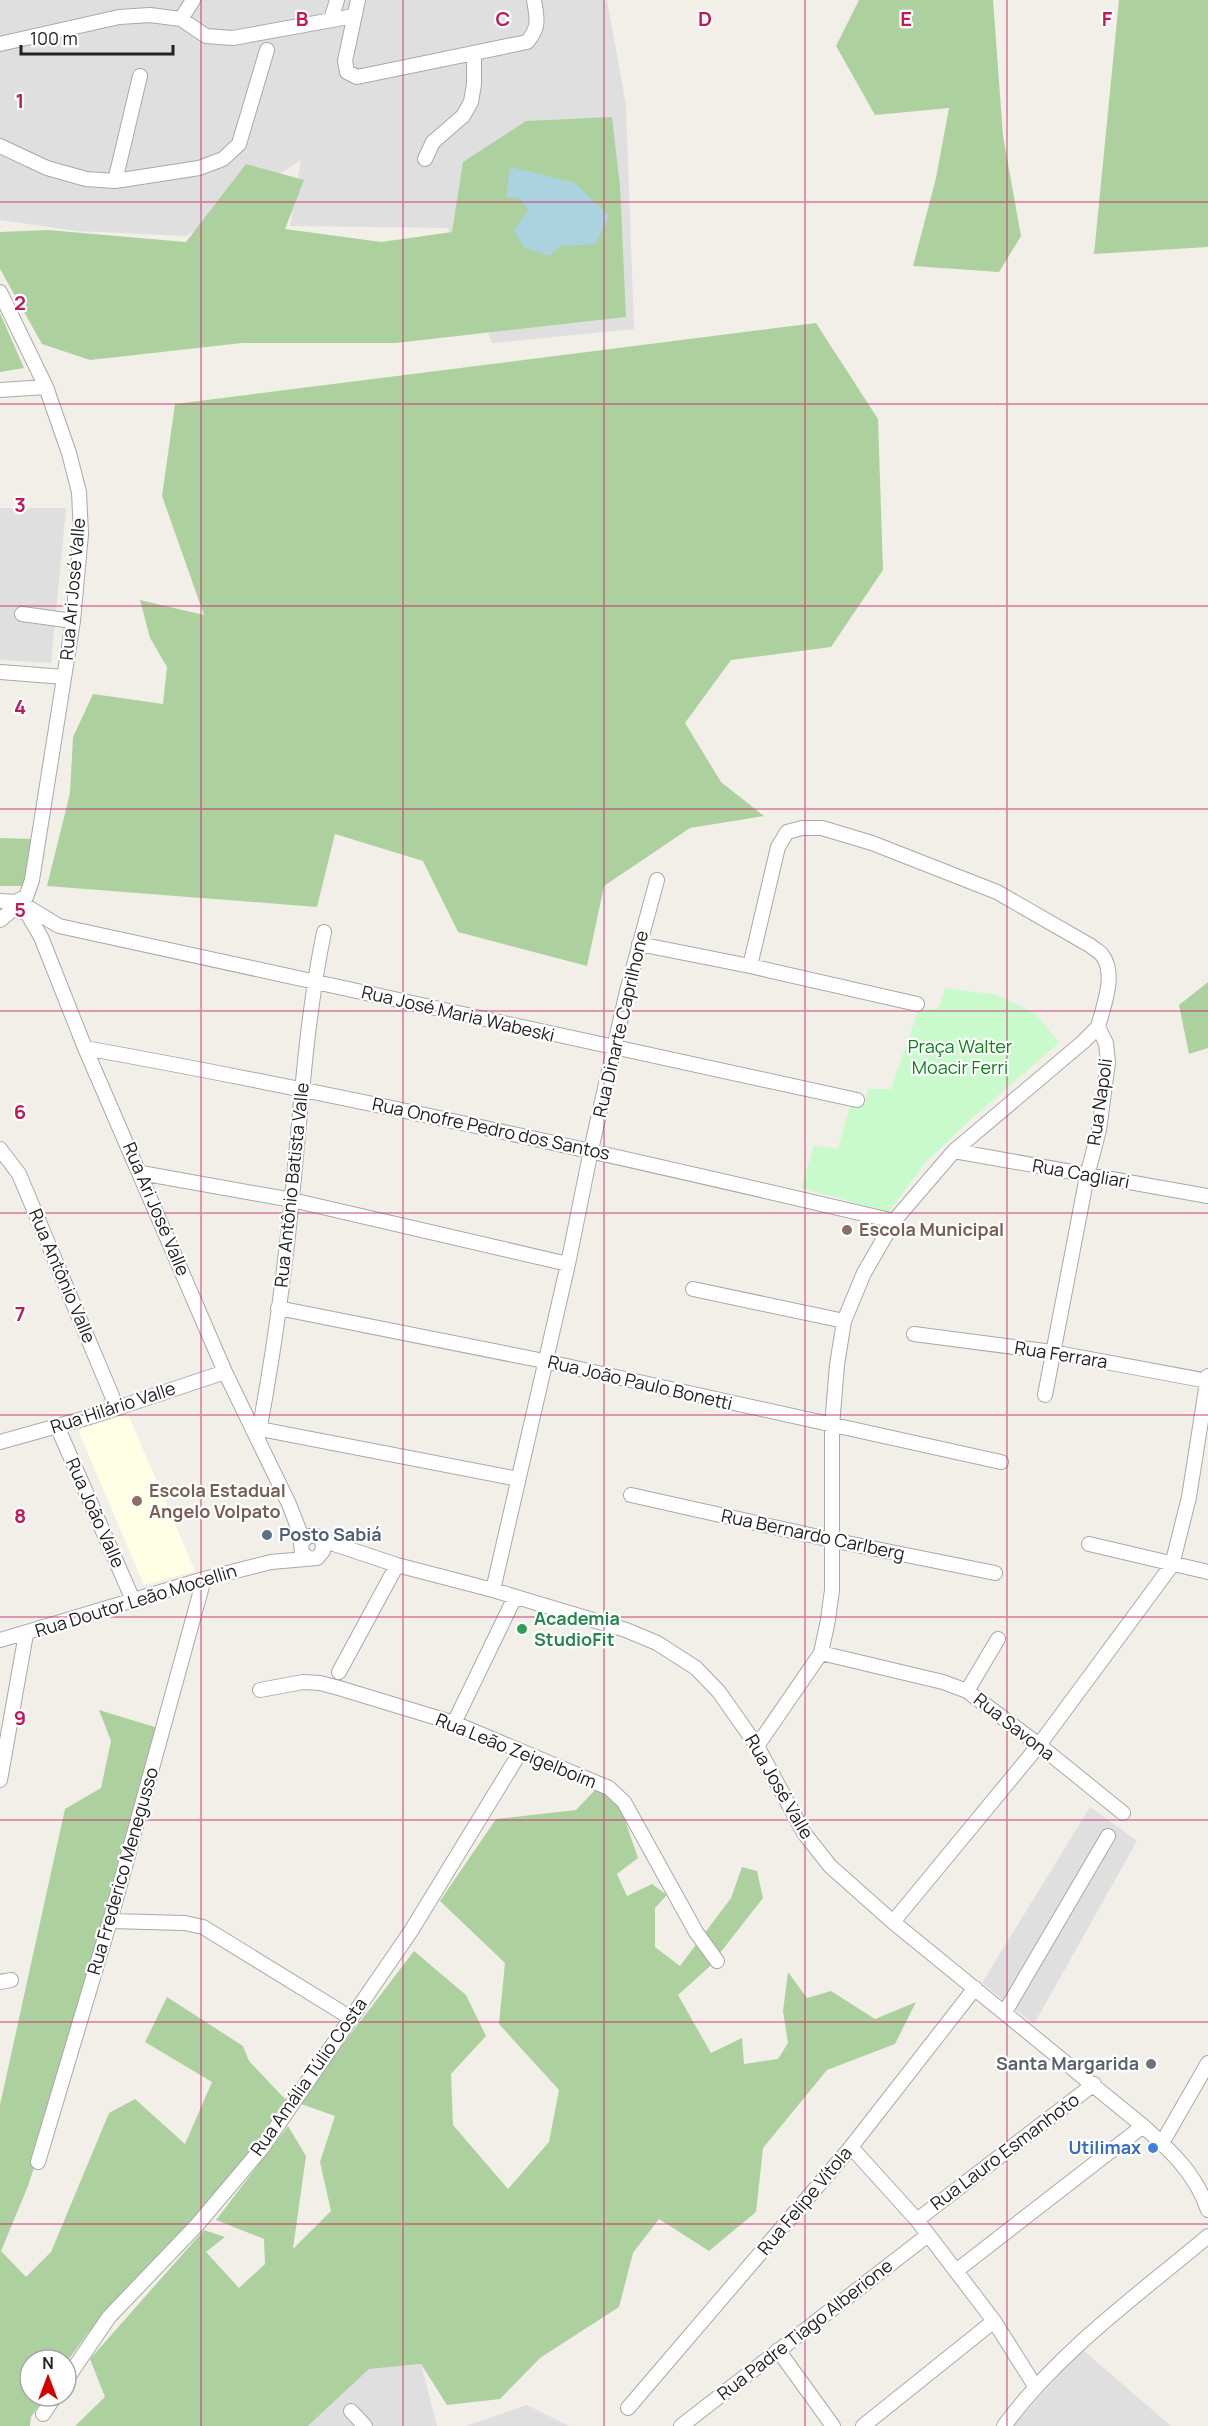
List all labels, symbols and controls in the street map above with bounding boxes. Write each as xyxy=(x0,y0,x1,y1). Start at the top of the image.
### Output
text: B xyxy=(296,5,309,32)
text: C xyxy=(496,5,510,32)
text: D xyxy=(698,5,712,32)
text: E xyxy=(900,5,912,32)
text: F xyxy=(1102,5,1113,32)
scale bar xyxy=(21,18,172,56)
text: 100 m xyxy=(30,26,78,50)
text: 1 xyxy=(16,87,24,114)
text: 2 xyxy=(14,289,26,316)
text: 3 xyxy=(14,491,26,518)
street label: Rua Ari José Valle xyxy=(54,517,90,661)
text: 4 xyxy=(14,693,26,720)
text: 5 xyxy=(14,896,26,923)
street label: Rua Dinarte Caprilhone xyxy=(587,928,653,1120)
street label: Rua José Maria Wabeski xyxy=(359,979,557,1047)
park label: Praça Walter Moacir Ferri xyxy=(908,1034,1013,1079)
street label: Rua Napoli xyxy=(1081,1057,1117,1147)
street label: Rua Antônio Batista Valle xyxy=(268,1081,314,1289)
street label: Rua Onofre Pedro dos Santos xyxy=(370,1091,612,1165)
text: 6 xyxy=(14,1098,26,1125)
street label: Rua Ari José Valle xyxy=(118,1138,196,1279)
street label: Rua Cagliari xyxy=(1031,1153,1132,1193)
street label: Rua Antônio Valle xyxy=(24,1205,102,1346)
place label: Escola Municipal xyxy=(859,1217,1004,1241)
marker: Escola Municipal xyxy=(840,1223,854,1237)
text: 7 xyxy=(15,1300,25,1327)
street label: Rua Ferrara xyxy=(1013,1335,1109,1373)
street label: Rua João Paulo Bonetti xyxy=(546,1349,735,1415)
street label: Rua Hilário Valle xyxy=(47,1376,178,1439)
street label: Rua João Valle xyxy=(61,1454,131,1571)
place label: Escola Estadual Angelo Volpato xyxy=(149,1478,286,1523)
marker: Escola Estadual Angelo Volpato xyxy=(130,1494,144,1508)
text: 8 xyxy=(14,1502,26,1529)
street label: Rua Bernardo Carlberg xyxy=(719,1503,907,1565)
place label: Posto Sabiá xyxy=(279,1522,382,1546)
marker: Posto Sabiá xyxy=(260,1528,274,1542)
street label: Rua Doutor Leão Mocellin xyxy=(32,1558,240,1642)
place label: Academia StudioFit xyxy=(534,1606,620,1651)
marker: Academia StudioFit xyxy=(515,1622,529,1636)
street label: Rua Savona xyxy=(969,1687,1060,1765)
text: 9 xyxy=(14,1704,26,1731)
street label: Rua Leão Zeigelboim xyxy=(432,1707,600,1793)
street label: Rua José Valle xyxy=(740,1730,820,1843)
street label: Rua Frederico Menegusso xyxy=(81,1764,163,1977)
street label: Rua Amália Túlio Costa xyxy=(245,1993,372,2160)
place label: Santa Margarida xyxy=(996,2051,1139,2075)
marker: Santa Margarida xyxy=(1144,2057,1158,2071)
street label: Rua Lauro Esmanhoto xyxy=(925,2087,1084,2215)
place label: Utilimax xyxy=(1069,2135,1141,2159)
street label: Rua Felipe Vítola xyxy=(752,2141,857,2260)
marker: Utilimax xyxy=(1146,2141,1160,2155)
street label: Rua Padre Tiago Alberione xyxy=(712,2253,897,2405)
north arrow xyxy=(18,2348,78,2408)
text: N xyxy=(42,2352,54,2374)

